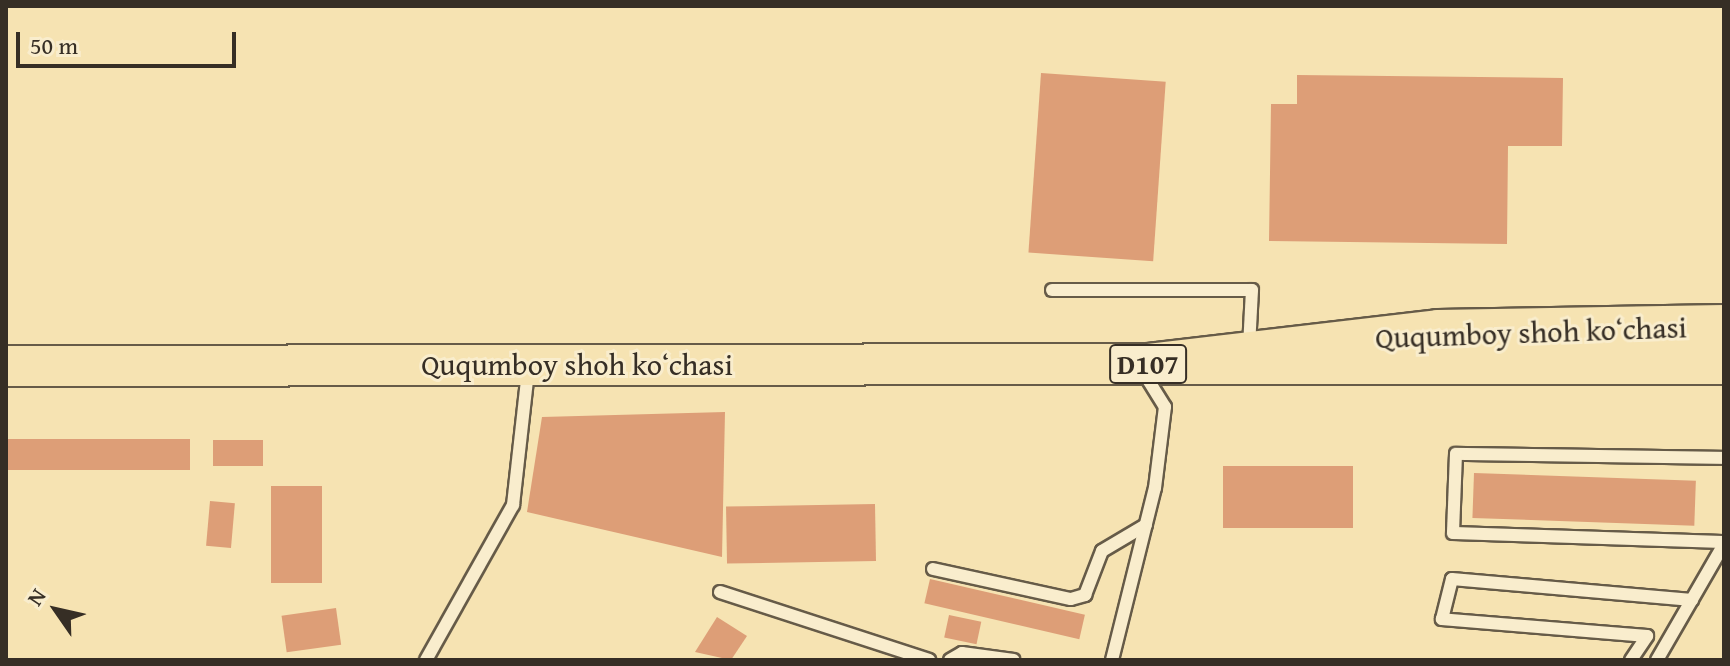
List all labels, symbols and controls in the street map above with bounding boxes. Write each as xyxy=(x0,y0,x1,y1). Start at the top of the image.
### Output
scale bar xyxy=(20,16,240,66)
text: 50 m xyxy=(30,28,78,63)
street label: Ququmboy shoh koʻchasi xyxy=(1375,309,1687,355)
road number: D107 xyxy=(1108,340,1188,388)
street label: Ququmboy shoh koʻchasi xyxy=(421,346,733,382)
north arrow xyxy=(16,570,96,650)
text: N xyxy=(19,582,53,612)

